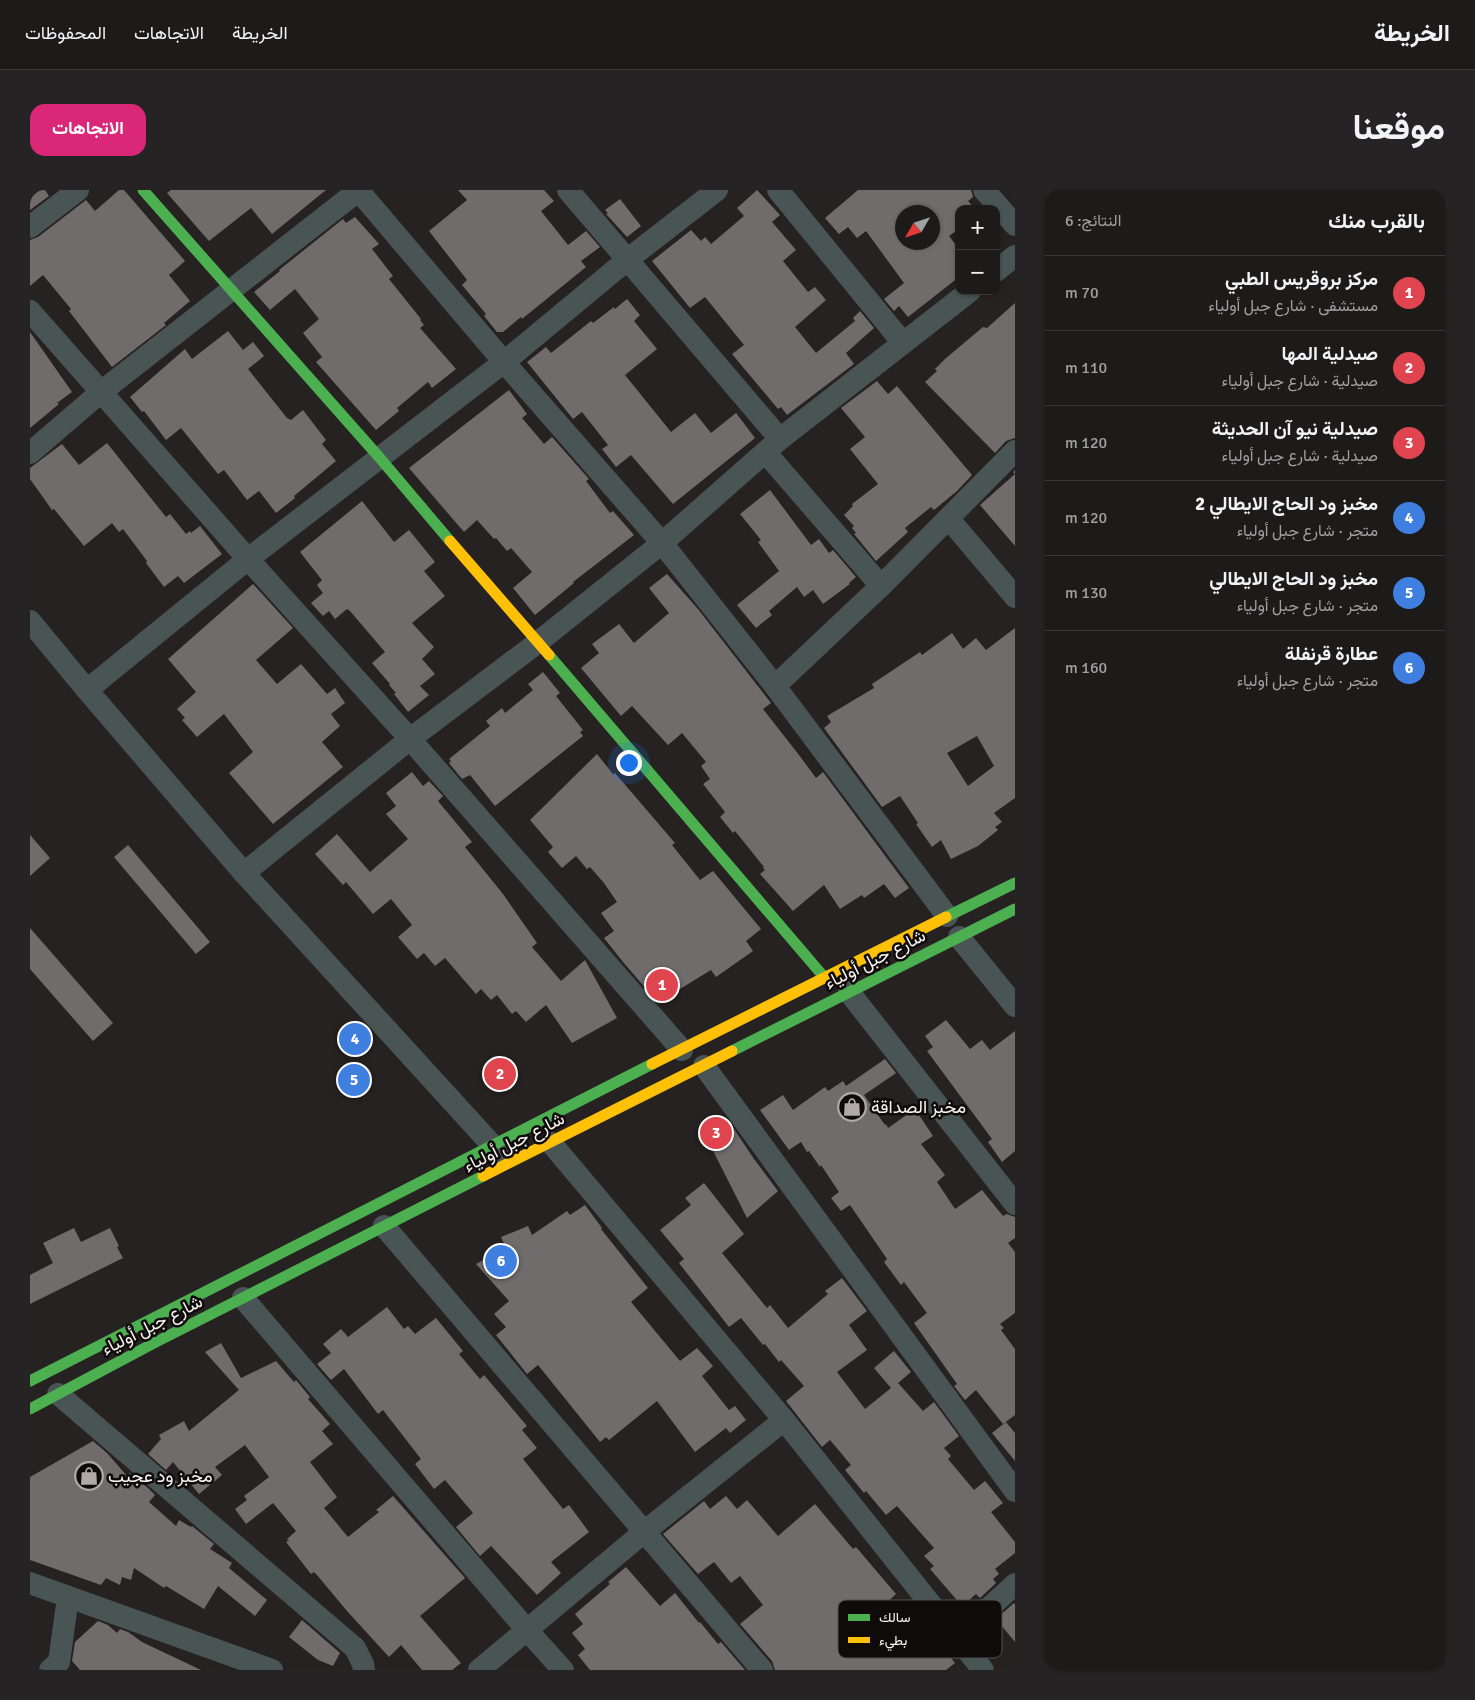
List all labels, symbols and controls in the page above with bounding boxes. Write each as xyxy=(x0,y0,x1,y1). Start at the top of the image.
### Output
text: الخريطة xyxy=(1374,18,1450,48)
text: المحفوظات xyxy=(25,22,106,44)
text: الاتجاهات xyxy=(134,22,204,44)
text: الخريطة xyxy=(232,22,288,44)
button: الاتجاهات xyxy=(30,104,146,156)
text: موقعنا xyxy=(1352,106,1445,149)
north arrow xyxy=(895,205,940,250)
map controls xyxy=(955,205,1000,295)
button: + xyxy=(955,205,1000,250)
text: بالقرب منك xyxy=(1328,208,1425,234)
text: النتائج: 6 xyxy=(1065,211,1121,231)
button: − xyxy=(955,250,1000,295)
text: مركز بروقريس الطبي xyxy=(1225,267,1378,291)
text: 70 m xyxy=(1065,283,1099,303)
text: 1 xyxy=(1405,283,1413,303)
text: مستشفى · شارع جبل أولياء xyxy=(1208,296,1378,316)
text: صيدلية المها xyxy=(1282,342,1378,366)
text: 110 m xyxy=(1065,358,1107,378)
text: 2 xyxy=(1405,358,1413,378)
text: صيدلية · شارع جبل أولياء xyxy=(1222,371,1378,391)
text: صيدلية نيو آن الحديثة xyxy=(1212,417,1378,441)
text: 120 m xyxy=(1065,433,1107,453)
text: 3 xyxy=(1405,433,1413,453)
text: صيدلية · شارع جبل أولياء xyxy=(1222,446,1378,466)
text: مخبز ود الحاج الايطالي 2 xyxy=(1195,492,1378,516)
text: 120 m xyxy=(1065,508,1107,528)
text: 4 xyxy=(1405,508,1413,528)
text: متجر · شارع جبل أولياء xyxy=(1237,521,1378,541)
text: مخبز ود الحاج الايطالي xyxy=(1209,567,1378,591)
text: 130 m xyxy=(1065,583,1107,603)
text: 5 xyxy=(1405,583,1413,603)
text: متجر · شارع جبل أولياء xyxy=(1237,596,1378,616)
text: عطارة قرنفلة xyxy=(1285,642,1378,666)
text: 160 m xyxy=(1065,658,1107,678)
text: 6 xyxy=(1405,658,1413,678)
text: متجر · شارع جبل أولياء xyxy=(1237,671,1378,691)
your location xyxy=(616,750,642,776)
street label: شارع جبل أولياء xyxy=(821,924,930,995)
pin: 1 xyxy=(646,966,678,1004)
pin: 4 xyxy=(339,1020,371,1058)
pin: 2 xyxy=(484,1055,516,1093)
pin: 5 xyxy=(338,1061,370,1099)
shop icon: مخبز الصداقة xyxy=(837,1092,867,1122)
place label: مخبز الصداقة xyxy=(871,1096,966,1118)
street label: شارع جبل أولياء xyxy=(460,1107,569,1178)
pin: 3 xyxy=(700,1114,732,1152)
pin: 6 xyxy=(485,1242,517,1280)
street label: شارع جبل أولياء xyxy=(98,1290,207,1361)
shop icon: مخبز ود عجيب xyxy=(74,1461,104,1491)
place label: مخبز ود عجيب xyxy=(108,1465,213,1487)
legend xyxy=(838,1600,1002,1658)
text: سالك xyxy=(879,1609,910,1626)
text: بطيء xyxy=(879,1632,907,1652)

